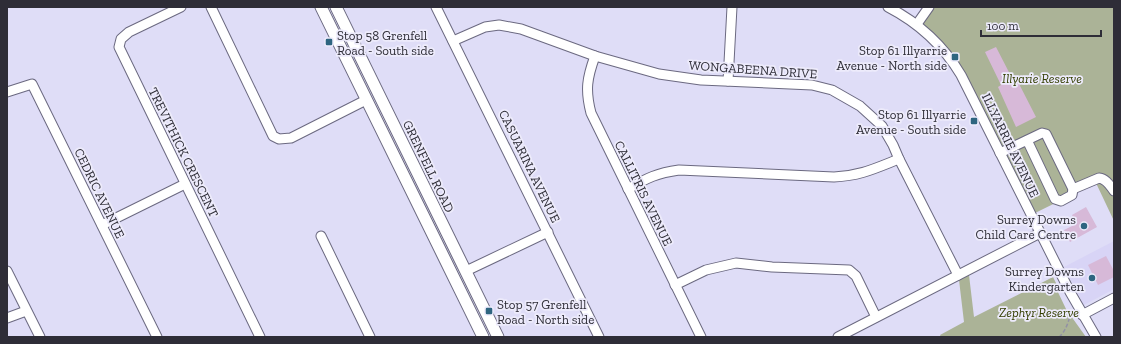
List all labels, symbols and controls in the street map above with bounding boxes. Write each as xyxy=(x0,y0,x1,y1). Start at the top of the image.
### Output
scale bar xyxy=(981,12,1101,38)
text: 100 m xyxy=(987,19,1019,33)
place label: Stop 58 Grenfell Road - South side xyxy=(337,28,434,58)
marker: Stop 58 Grenfell Road - South side xyxy=(324,37,334,47)
place label: Stop 61 Illyarrie Avenue - North side xyxy=(836,43,947,73)
marker: Stop 61 Illyarrie Avenue - North side xyxy=(950,52,960,62)
street label: WONGABEENA DRIVE xyxy=(688,58,818,81)
park label: Illyarie Reserve xyxy=(1002,71,1082,86)
street label: TREVITHICK CRESCENT xyxy=(146,85,222,220)
street label: ILLYARRIE AVENUE xyxy=(979,91,1042,200)
place label: Stop 61 Illyarrie Avenue - South side xyxy=(856,107,966,137)
street label: CASUARINA AVENUE xyxy=(496,108,563,225)
marker: Stop 61 Illyarrie Avenue - South side xyxy=(969,116,979,126)
street label: GRENFELL ROAD xyxy=(400,118,457,215)
street label: CALLITRIS AVENUE xyxy=(612,138,676,249)
street label: CEDRIC AVENUE xyxy=(71,146,128,241)
place label: Surrey Downs Child Care Centre xyxy=(976,212,1076,242)
marker: Surrey Downs Child Care Centre xyxy=(1079,221,1089,231)
place label: Surrey Downs Kindergarten xyxy=(1005,264,1085,294)
marker: Surrey Downs Kindergarten xyxy=(1087,273,1097,283)
place label: Stop 57 Grenfell Road - North side xyxy=(497,297,594,327)
park label: Zephyr Reserve xyxy=(999,305,1079,320)
marker: Stop 57 Grenfell Road - North side xyxy=(484,306,494,316)

